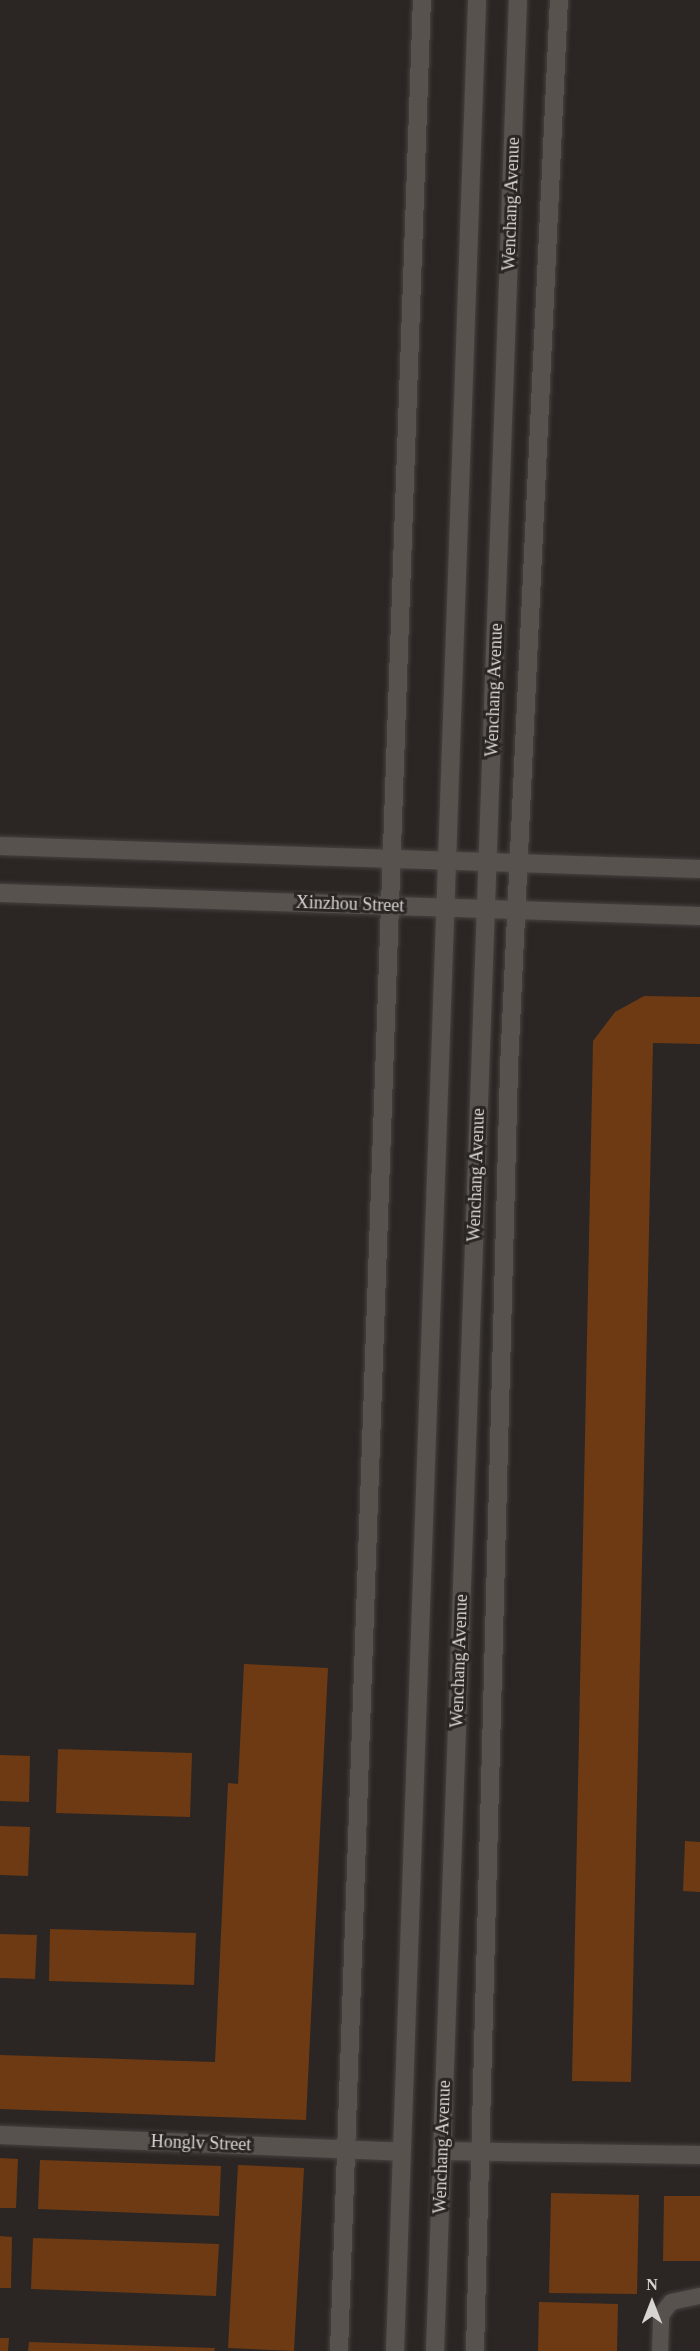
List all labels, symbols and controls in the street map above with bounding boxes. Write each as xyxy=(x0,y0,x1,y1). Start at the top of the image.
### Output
street label: Wenchang Avenue xyxy=(498,136,524,272)
street label: Wenchang Avenue xyxy=(481,622,507,758)
street label: Xinzhou Street xyxy=(295,891,405,917)
street label: Wenchang Avenue xyxy=(463,1107,489,1243)
street label: Wenchang Avenue xyxy=(446,1593,472,1729)
street label: Wenchang Avenue xyxy=(429,2079,455,2215)
street label: Honglv Street xyxy=(150,2130,252,2156)
north arrow xyxy=(622,2273,682,2333)
text: N xyxy=(646,2276,658,2293)

